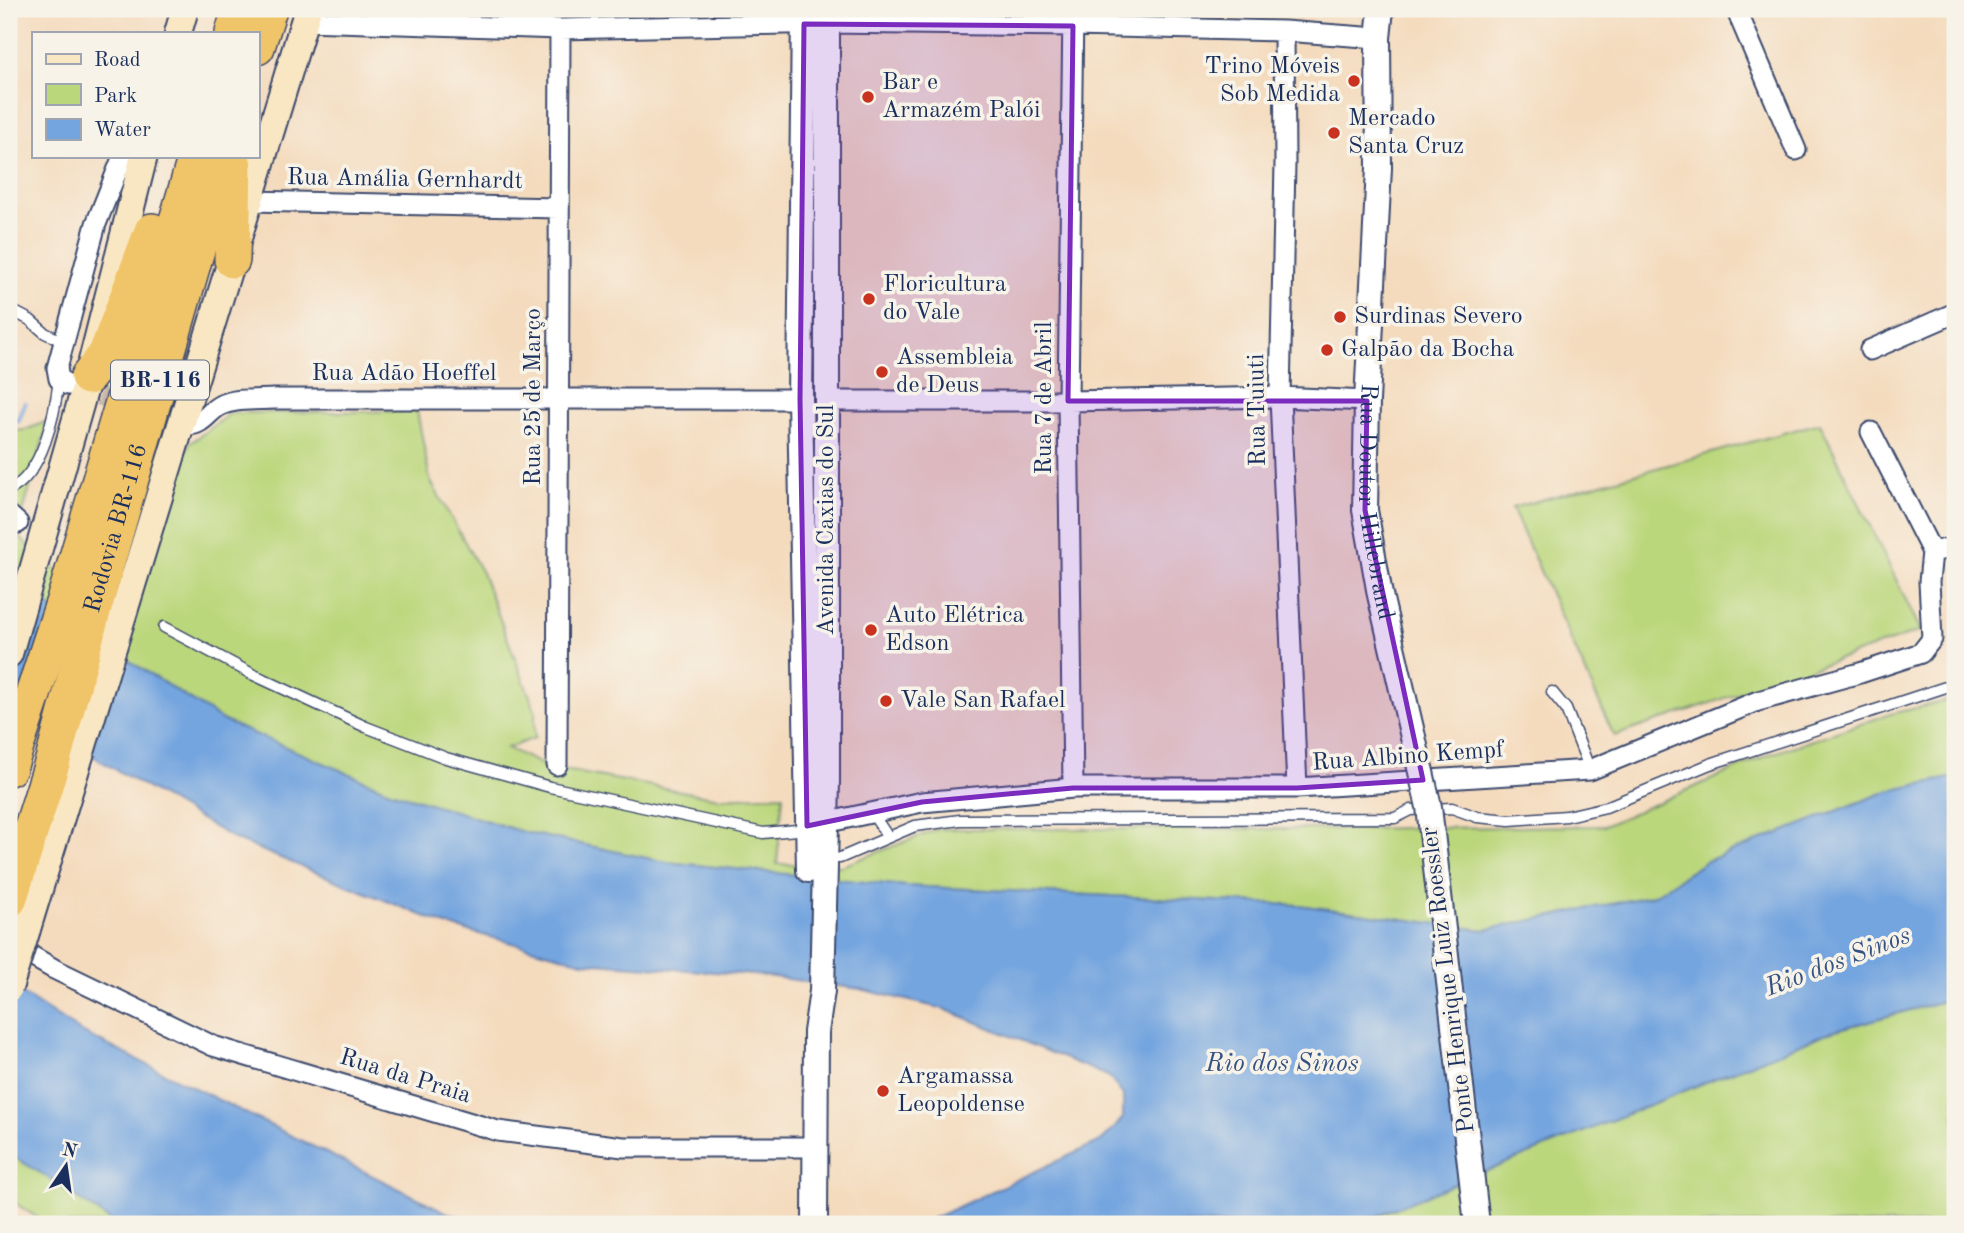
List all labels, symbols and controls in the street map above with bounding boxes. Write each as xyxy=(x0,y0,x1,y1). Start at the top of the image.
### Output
legend xyxy=(32,32,259,158)
text: Road xyxy=(94,50,141,71)
place label: Trino Móveis Sob Medida xyxy=(1204,55,1340,107)
place label: Bar e Armazém Palói xyxy=(882,71,1040,123)
marker: Trino Móveis Sob Medida xyxy=(1346,73,1362,89)
text: Park xyxy=(94,86,137,107)
marker: Bar e Armazém Palói xyxy=(860,89,876,105)
place label: Mercado Santa Cruz xyxy=(1348,107,1464,159)
text: Water xyxy=(94,120,151,141)
marker: Mercado Santa Cruz xyxy=(1326,125,1342,141)
street label: Rua Amália Gernhardt xyxy=(287,166,523,194)
place label: Floricultura do Vale xyxy=(883,273,1007,325)
marker: Floricultura do Vale xyxy=(861,291,877,307)
place label: Surdinas Severo xyxy=(1354,305,1523,329)
street label: Rua 25 de Março xyxy=(522,308,546,486)
marker: Surdinas Severo xyxy=(1332,309,1348,325)
street label: Rua 7 de Abril xyxy=(1033,322,1057,474)
place label: Galpão da Bocha xyxy=(1341,338,1515,362)
marker: Galpão da Bocha xyxy=(1319,342,1335,358)
place label: Assembleia de Deus xyxy=(896,346,1014,398)
street label: Rua Tuiuti xyxy=(1245,353,1271,467)
road number: BR-116 xyxy=(111,360,209,400)
street label: Rua Adão Hoeffel xyxy=(311,362,497,386)
marker: Assembleia de Deus xyxy=(874,364,890,380)
street label: Rua Doutor Hillebrand xyxy=(1353,383,1397,622)
street label: Avenida Caxias do Sul xyxy=(815,404,839,636)
street label: Rodovia BR-116 xyxy=(81,441,152,616)
place label: Auto Elétrica Edson xyxy=(885,604,1024,656)
marker: Auto Elétrica Edson xyxy=(863,622,879,638)
place label: Vale San Rafael xyxy=(900,689,1065,713)
marker: Vale San Rafael xyxy=(878,693,894,709)
street label: Rua Albino Kempf xyxy=(1311,738,1506,776)
street label: Ponte Henrique Luiz Roessler xyxy=(1418,825,1480,1135)
water label: Rio dos Sinos xyxy=(1761,922,1914,1002)
street label: Rua da Praia xyxy=(336,1046,474,1108)
water label: Rio dos Sinos xyxy=(1204,1051,1359,1077)
place label: Argamassa Leopoldense xyxy=(897,1065,1025,1117)
marker: Argamassa Leopoldense xyxy=(875,1083,891,1099)
north arrow xyxy=(32,1132,102,1202)
text: N xyxy=(60,1141,79,1163)

